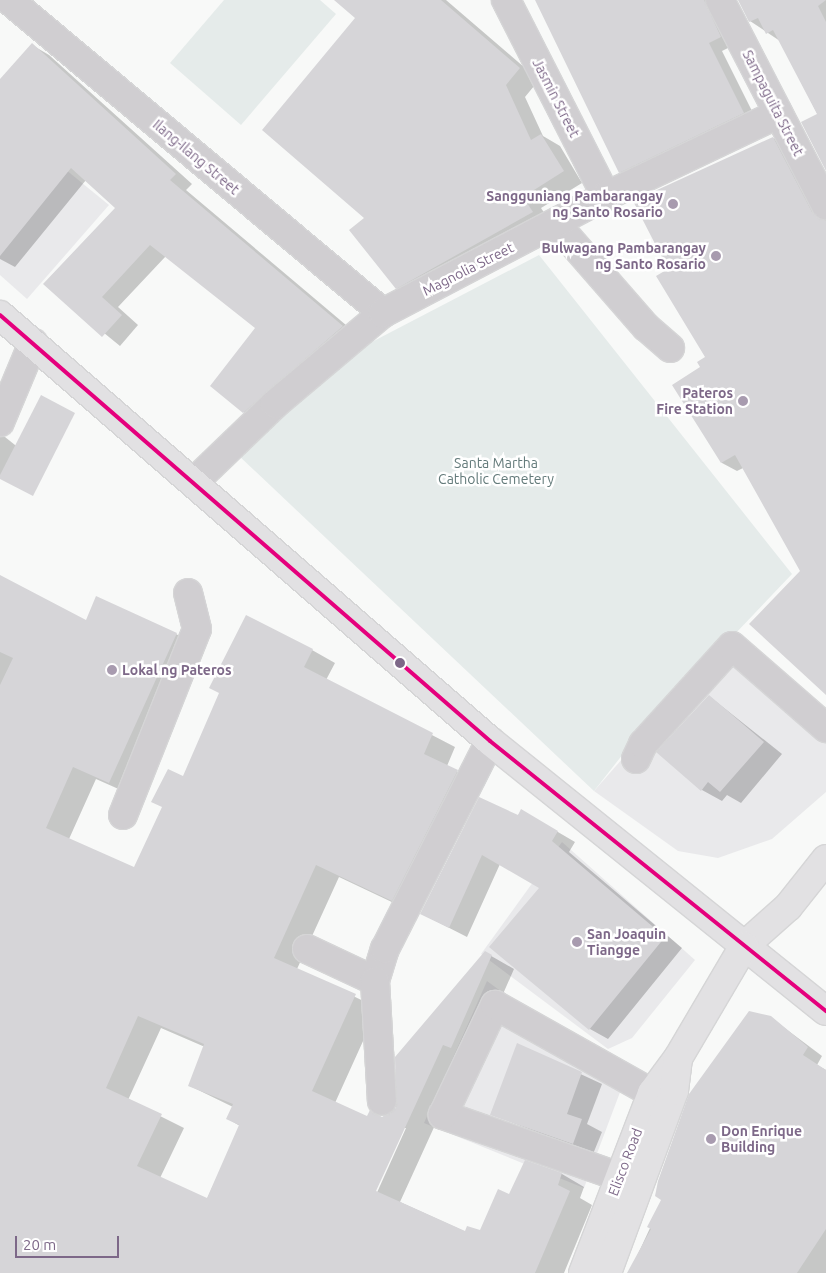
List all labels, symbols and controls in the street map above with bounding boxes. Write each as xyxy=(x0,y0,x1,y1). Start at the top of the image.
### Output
street label: Sampaguita Street xyxy=(739,47,807,159)
street label: Jasmin Street xyxy=(529,56,583,140)
street label: Ilang-Ilang Street xyxy=(149,116,243,198)
place label: Sangguniang Pambarangay ng Santo Rosario xyxy=(486,188,663,220)
marker: Sangguniang Pambarangay ng Santo Rosario xyxy=(667,198,679,210)
street label: Magnolia Street xyxy=(420,239,516,299)
place label: Bulwagang Pambarangay ng Santo Rosario xyxy=(542,240,706,272)
marker: Bulwagang Pambarangay ng Santo Rosario xyxy=(710,250,722,262)
place label: Pateros Fire Station xyxy=(656,385,733,418)
marker: Pateros Fire Station xyxy=(737,395,749,407)
park label: Santa Martha Catholic Cemetery xyxy=(438,455,554,488)
unlabelled marker xyxy=(395,658,405,668)
place label: Lokal ng Pateros xyxy=(122,662,232,678)
marker: Lokal ng Pateros xyxy=(106,664,118,676)
place label: San Joaquin Tiangge xyxy=(587,926,666,959)
marker: San Joaquin Tiangge xyxy=(571,936,583,948)
place label: Don Enrique Building xyxy=(721,1123,802,1156)
street label: Elisco Road xyxy=(604,1126,646,1198)
marker: Don Enrique Building xyxy=(705,1133,717,1145)
scale bar xyxy=(18,1226,121,1258)
text: 20 m xyxy=(23,1236,56,1253)

